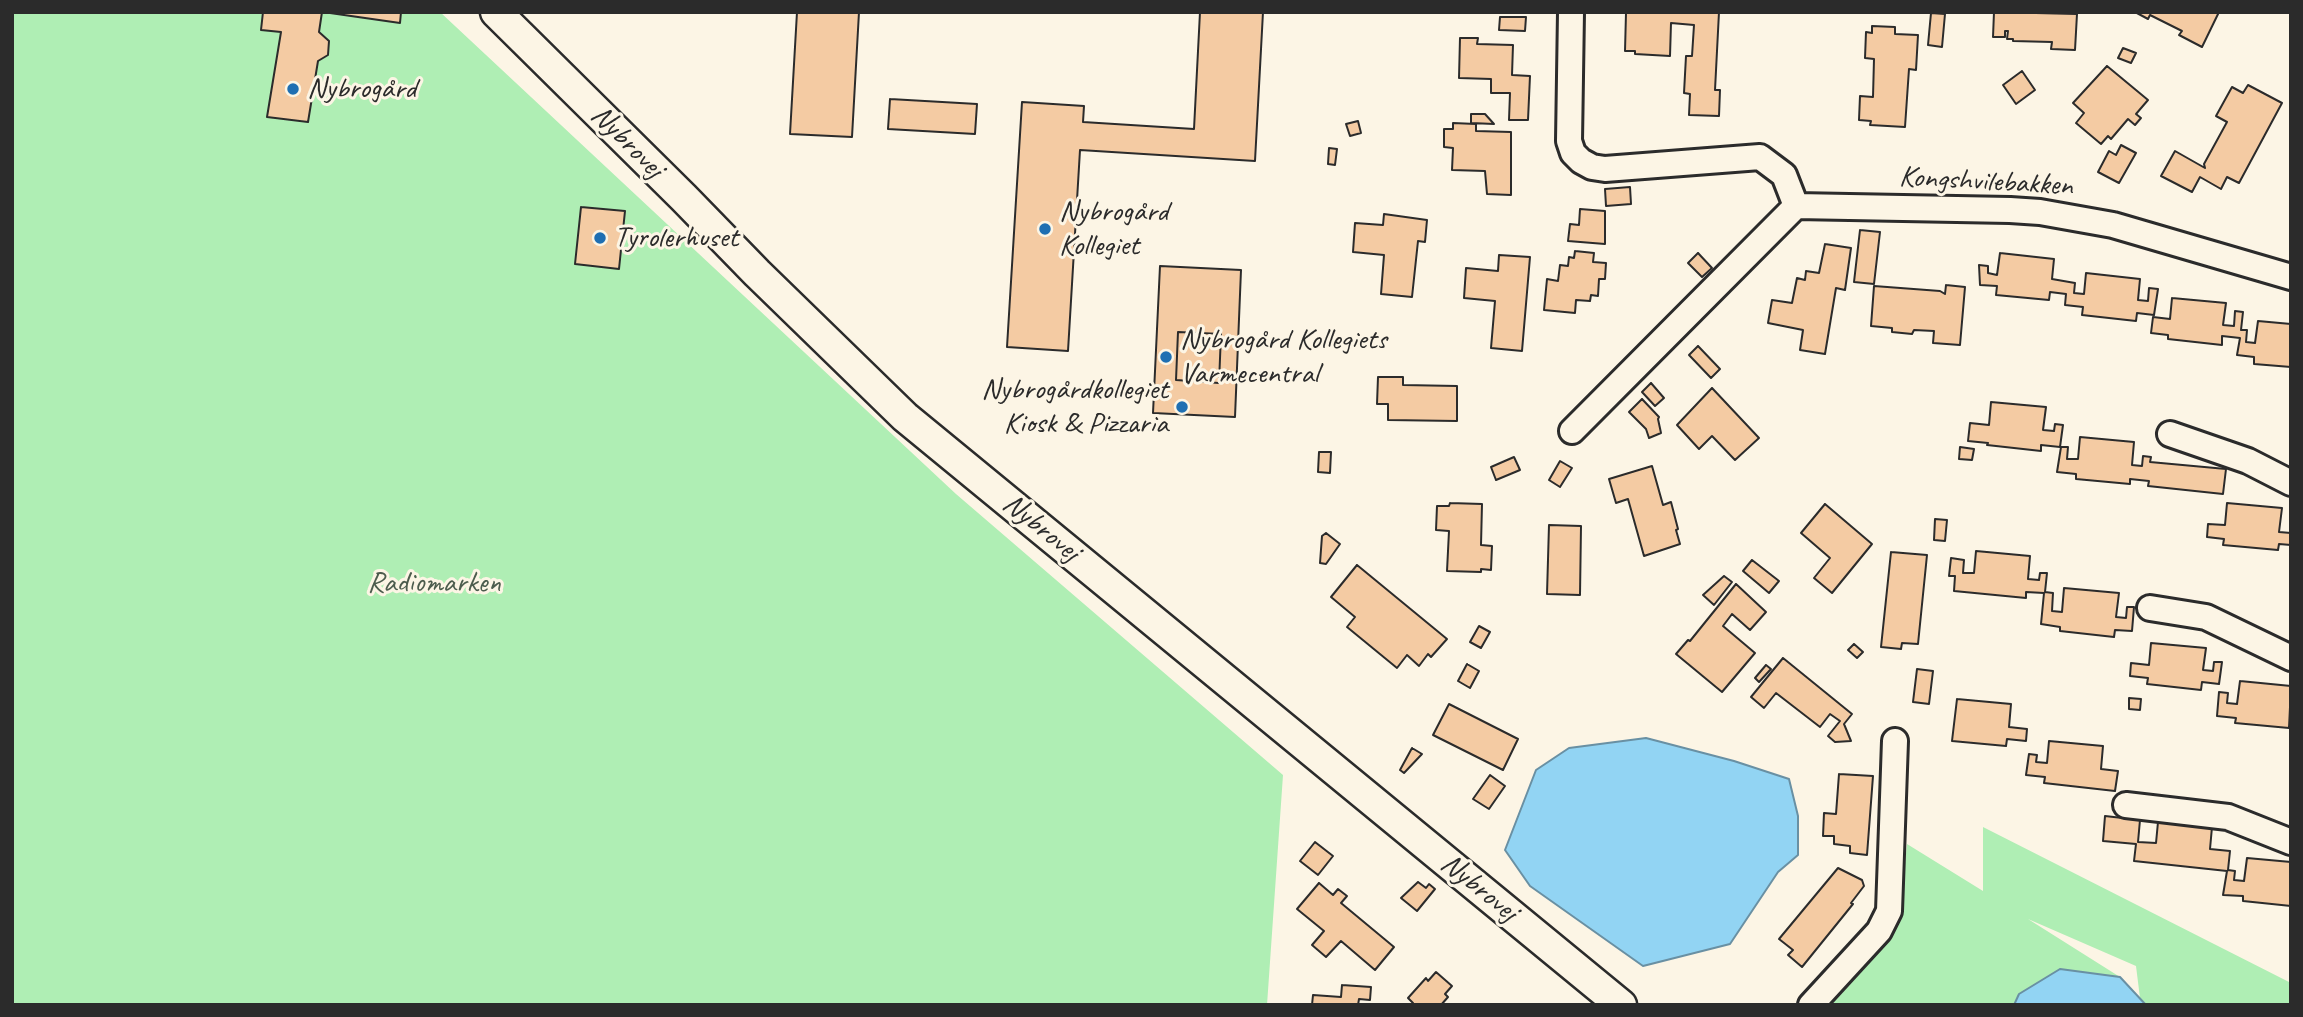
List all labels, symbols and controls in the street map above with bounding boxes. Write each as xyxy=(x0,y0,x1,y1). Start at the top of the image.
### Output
place label: Nybrogård xyxy=(307,71,416,107)
marker: Nybrogård xyxy=(285,81,301,97)
street label: Nybrovej xyxy=(583,98,671,186)
street label: Kongshvilebakken xyxy=(1898,159,2074,205)
place label: Nybrogård Kollegiet xyxy=(1059,194,1168,264)
place label: Tyrolerhuset xyxy=(614,220,738,256)
marker: Nybrogård Kollegiet xyxy=(1037,221,1053,237)
marker: Tyrolerhuset xyxy=(592,230,608,246)
place label: Nybrogård Kollegiets Varmecentral xyxy=(1180,322,1387,392)
marker: Nybrogård Kollegiets Varmecentral xyxy=(1158,349,1174,365)
place label: Nybrogårdkollegiet Kiosk & Pizzaria xyxy=(981,372,1168,442)
marker: Nybrogårdkollegiet Kiosk & Pizzaria xyxy=(1174,399,1190,415)
street label: Nybrovej xyxy=(995,486,1087,570)
park label: Radiomarken xyxy=(367,565,501,601)
street label: Nybrovej xyxy=(1433,846,1525,930)

